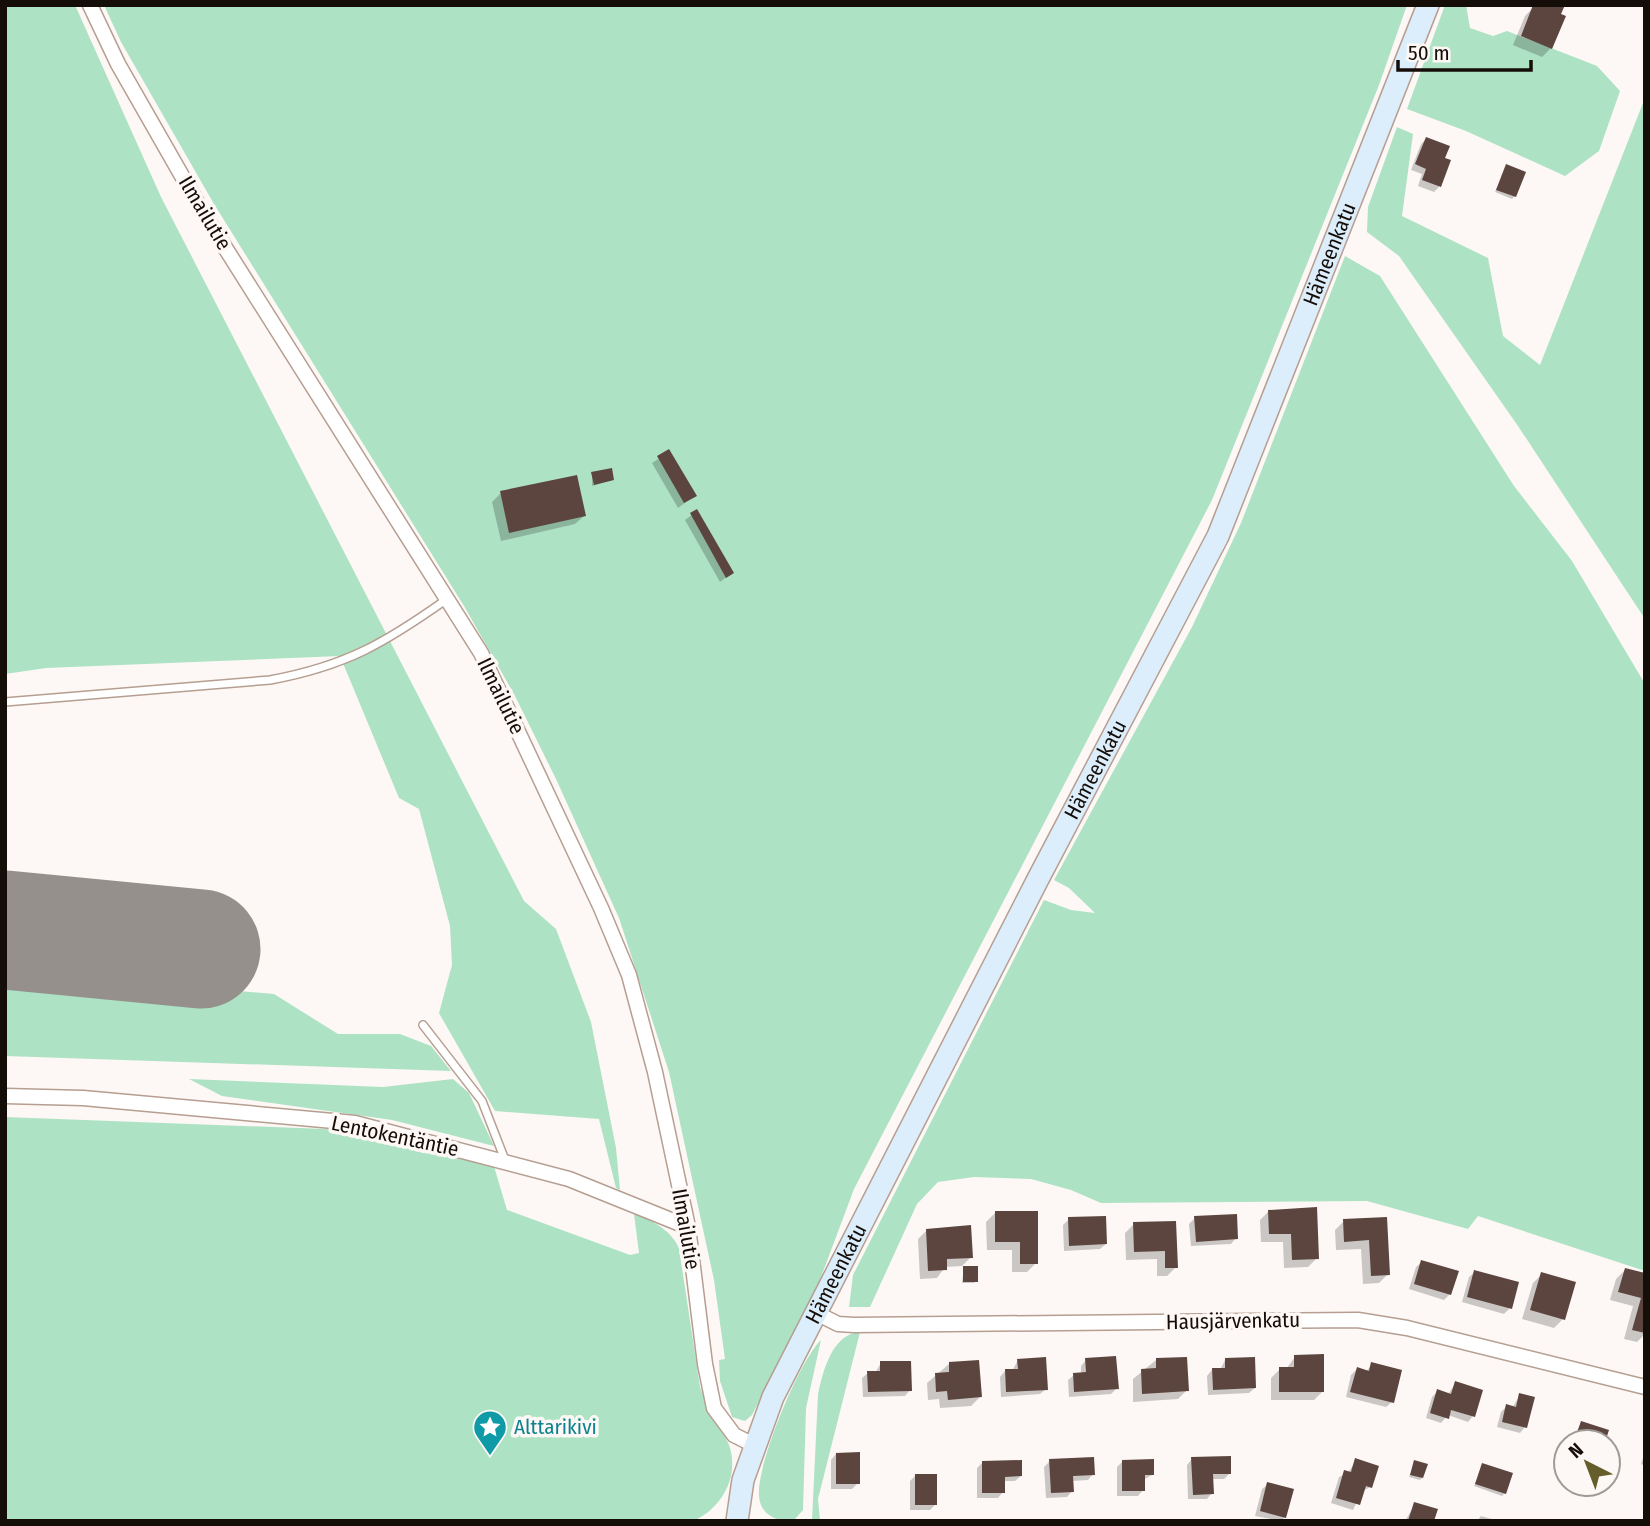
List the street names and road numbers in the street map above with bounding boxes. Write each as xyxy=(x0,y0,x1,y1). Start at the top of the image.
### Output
street label: Ilmailutie xyxy=(173,171,237,255)
street label: Hämeenkatu xyxy=(1297,199,1362,309)
street label: Ilmailutie xyxy=(471,654,531,738)
street label: Hämeenkatu xyxy=(1059,716,1132,824)
street label: Lentokentäntie xyxy=(329,1110,461,1162)
street label: Ilmailutie xyxy=(666,1186,706,1272)
street label: Hämeenkatu xyxy=(800,1220,872,1328)
street label: Hausjärvenkatu xyxy=(1166,1307,1300,1335)

